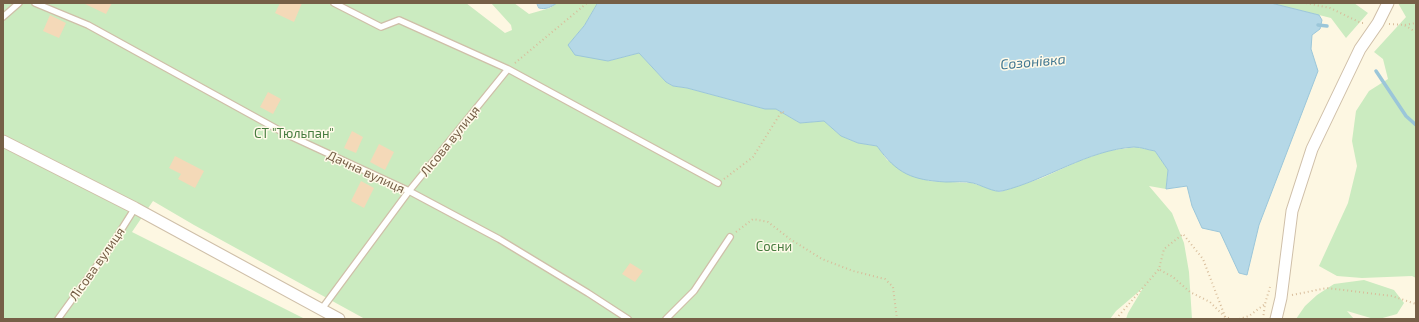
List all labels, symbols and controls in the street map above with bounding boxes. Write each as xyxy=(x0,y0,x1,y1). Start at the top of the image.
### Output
water label: Созонівка xyxy=(1000,51,1066,73)
street label: Лісова вулиця xyxy=(417,103,483,179)
park label: СТ "Тюльпан" xyxy=(254,126,334,142)
street label: Дачна вулиця xyxy=(325,147,407,197)
street label: Лісова вулиця xyxy=(66,224,128,304)
park label: Сосни xyxy=(756,239,792,255)

